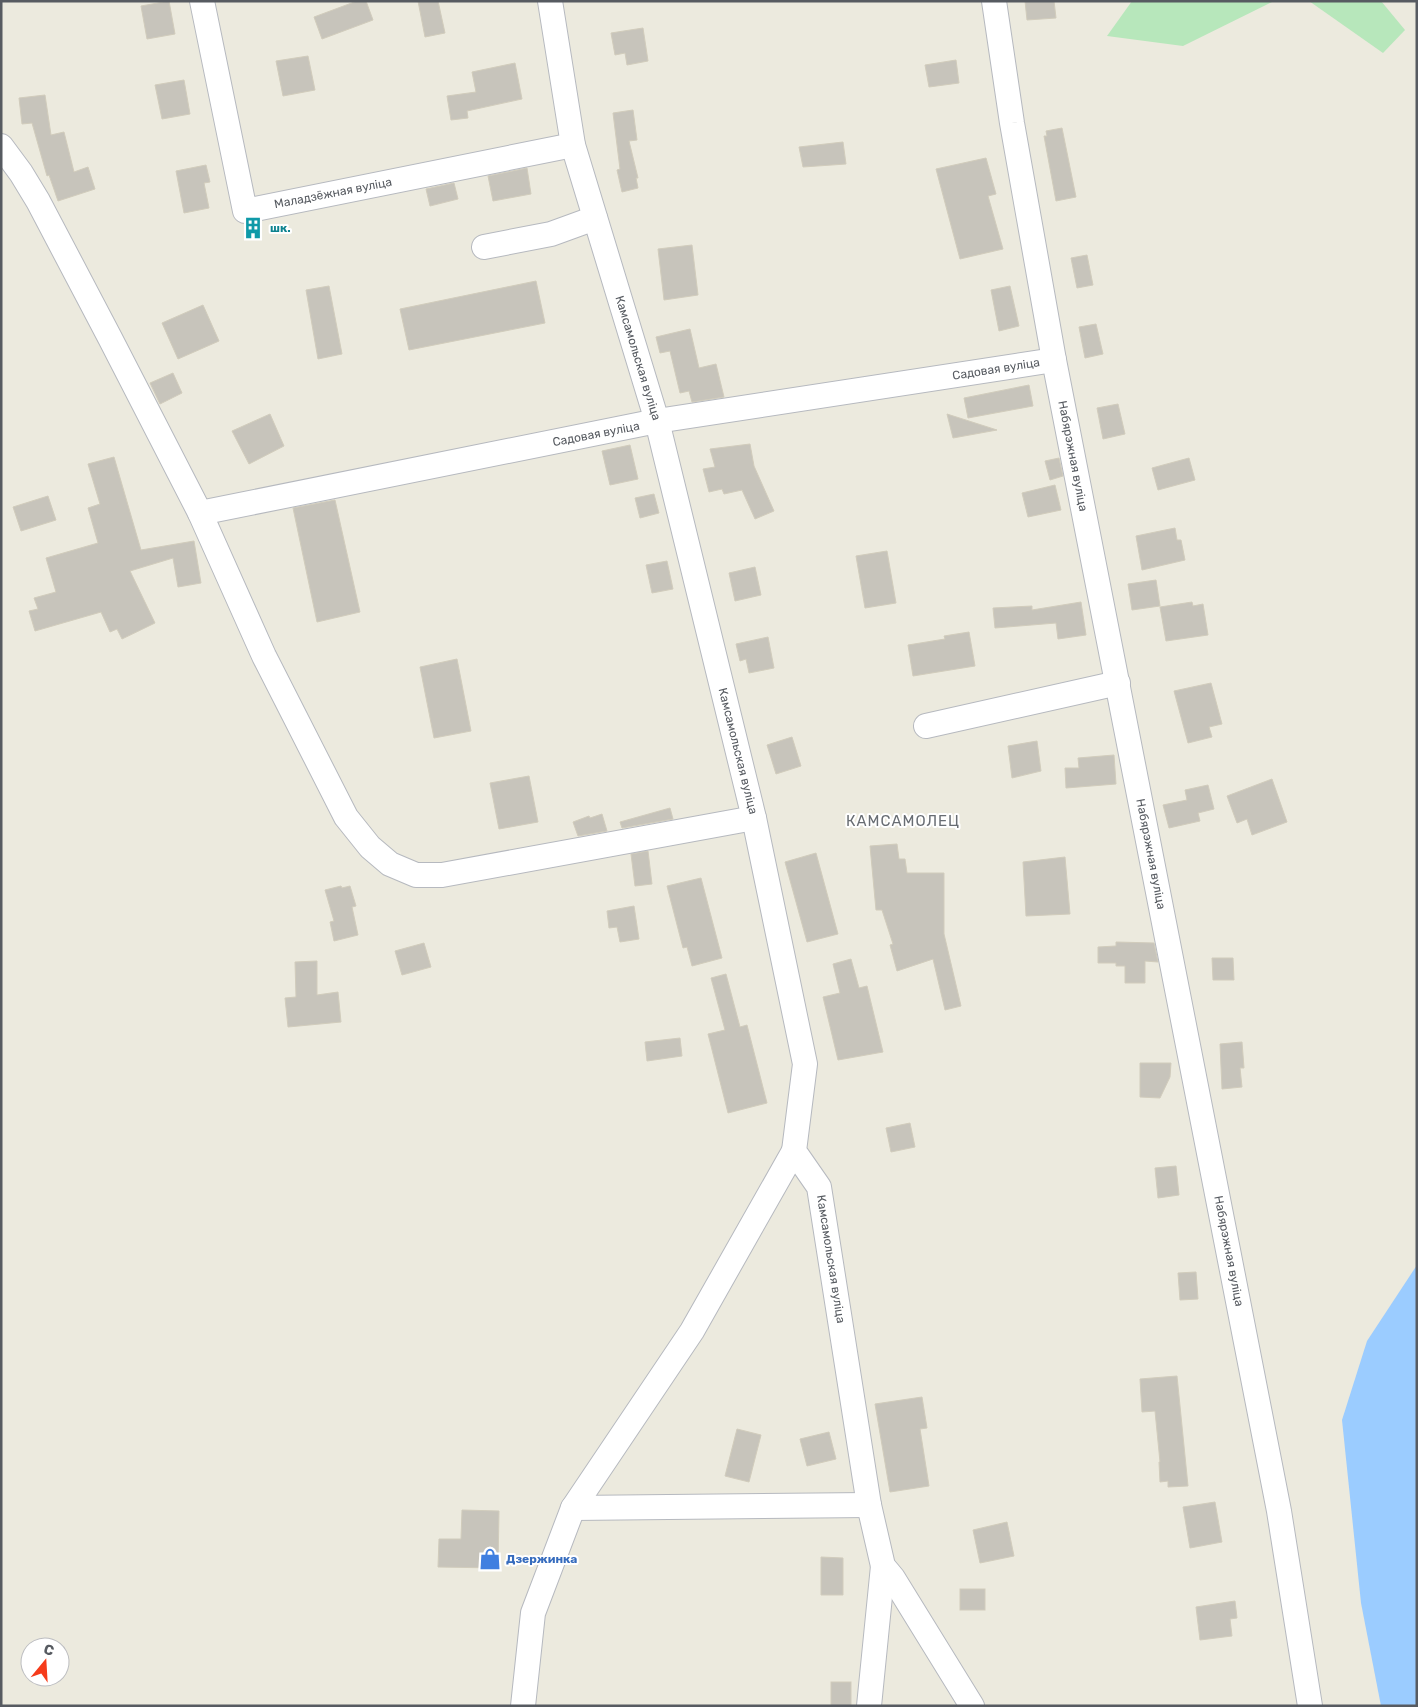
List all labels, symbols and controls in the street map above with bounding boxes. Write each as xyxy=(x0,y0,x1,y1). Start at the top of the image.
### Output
street label: Маладзёжная вуліца xyxy=(273,175,393,211)
building icon: шк. xyxy=(240,215,266,241)
place label: шк. xyxy=(270,221,291,235)
street label: Камсамольская вуліца xyxy=(612,294,664,422)
street label: Садовая вуліца xyxy=(951,355,1041,383)
street label: Набярэжная вуліца xyxy=(1055,400,1091,512)
street label: Садовая вуліца xyxy=(551,419,641,449)
street label: Камсамольская вуліца xyxy=(716,686,760,816)
street label: Набярэжная вуліца xyxy=(1133,798,1169,910)
district label: КАМСАМОЛЕЦ xyxy=(846,812,960,830)
street label: Камсамольская вуліца xyxy=(814,1194,848,1324)
street label: Набярэжная вуліца xyxy=(1211,1195,1247,1307)
shop icon: Дзержинка xyxy=(477,1546,503,1572)
place label: Дзержинка xyxy=(506,1552,577,1566)
north arrow xyxy=(20,1637,70,1687)
text: С xyxy=(42,1641,56,1660)

